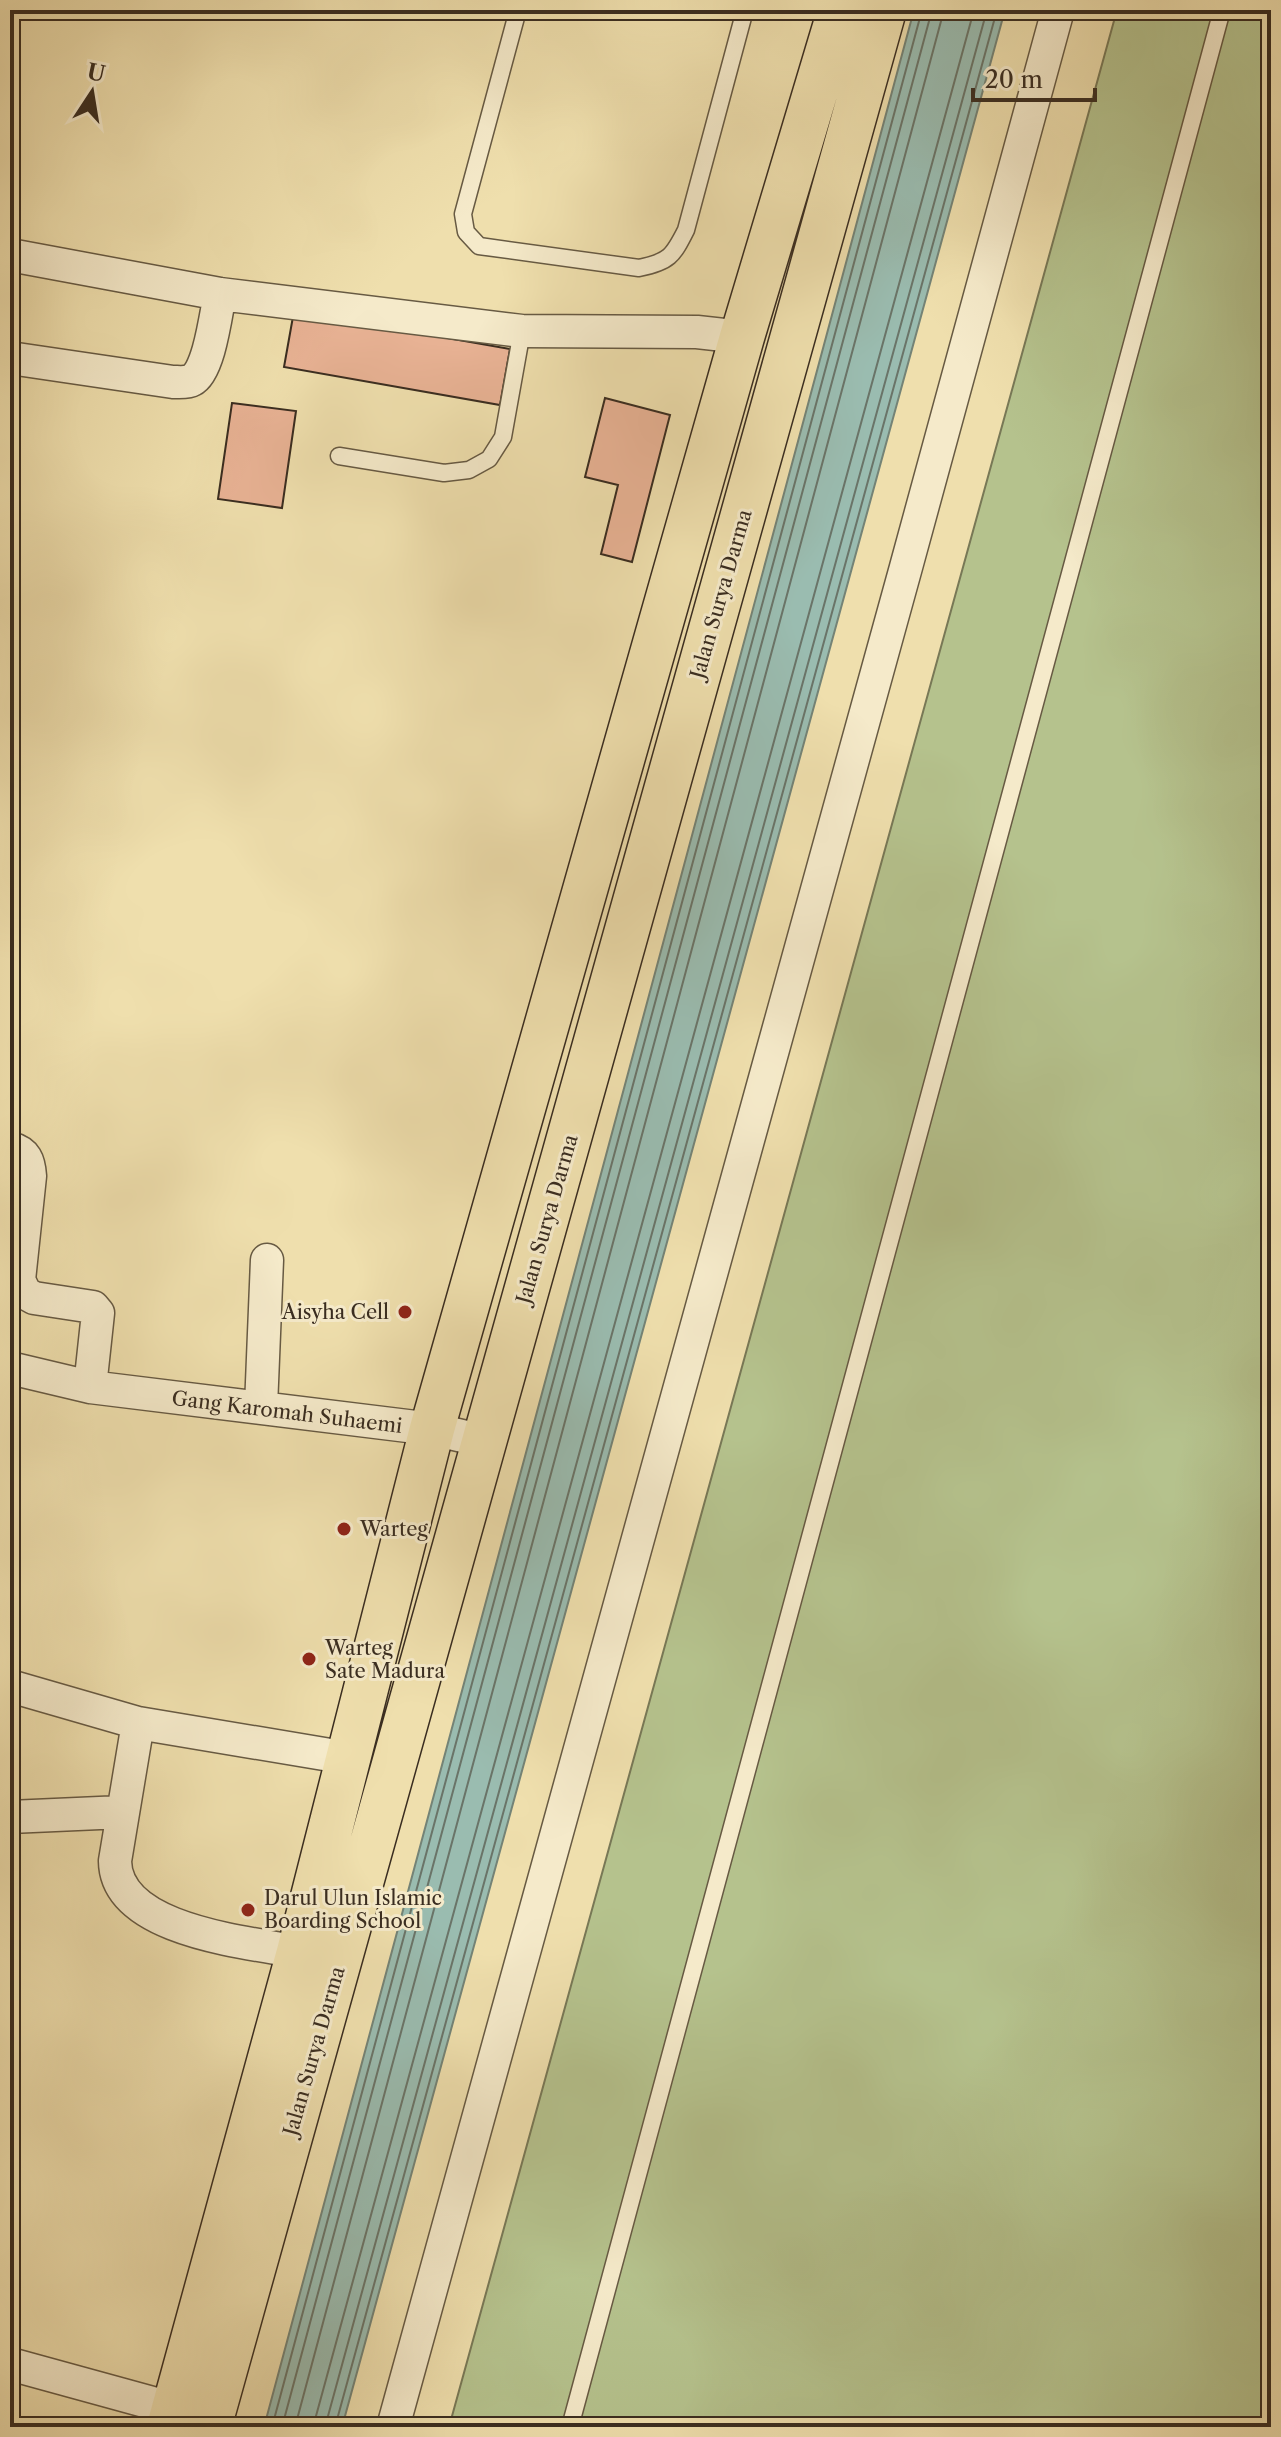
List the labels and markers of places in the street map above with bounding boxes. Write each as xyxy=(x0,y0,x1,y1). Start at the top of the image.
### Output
place label: Aisyha Cell xyxy=(281,1300,389,1324)
marker: Aisyha Cell xyxy=(396,1303,414,1321)
place label: Warteg xyxy=(359,1517,428,1541)
marker: Warteg xyxy=(335,1520,353,1538)
place label: Warteg Sate Madura xyxy=(324,1636,445,1683)
marker: Warteg Sate Madura xyxy=(300,1650,318,1668)
place label: Darul Ulun Islamic Boarding School xyxy=(264,1886,442,1933)
marker: Darul Ulun Islamic Boarding School xyxy=(239,1901,257,1919)

